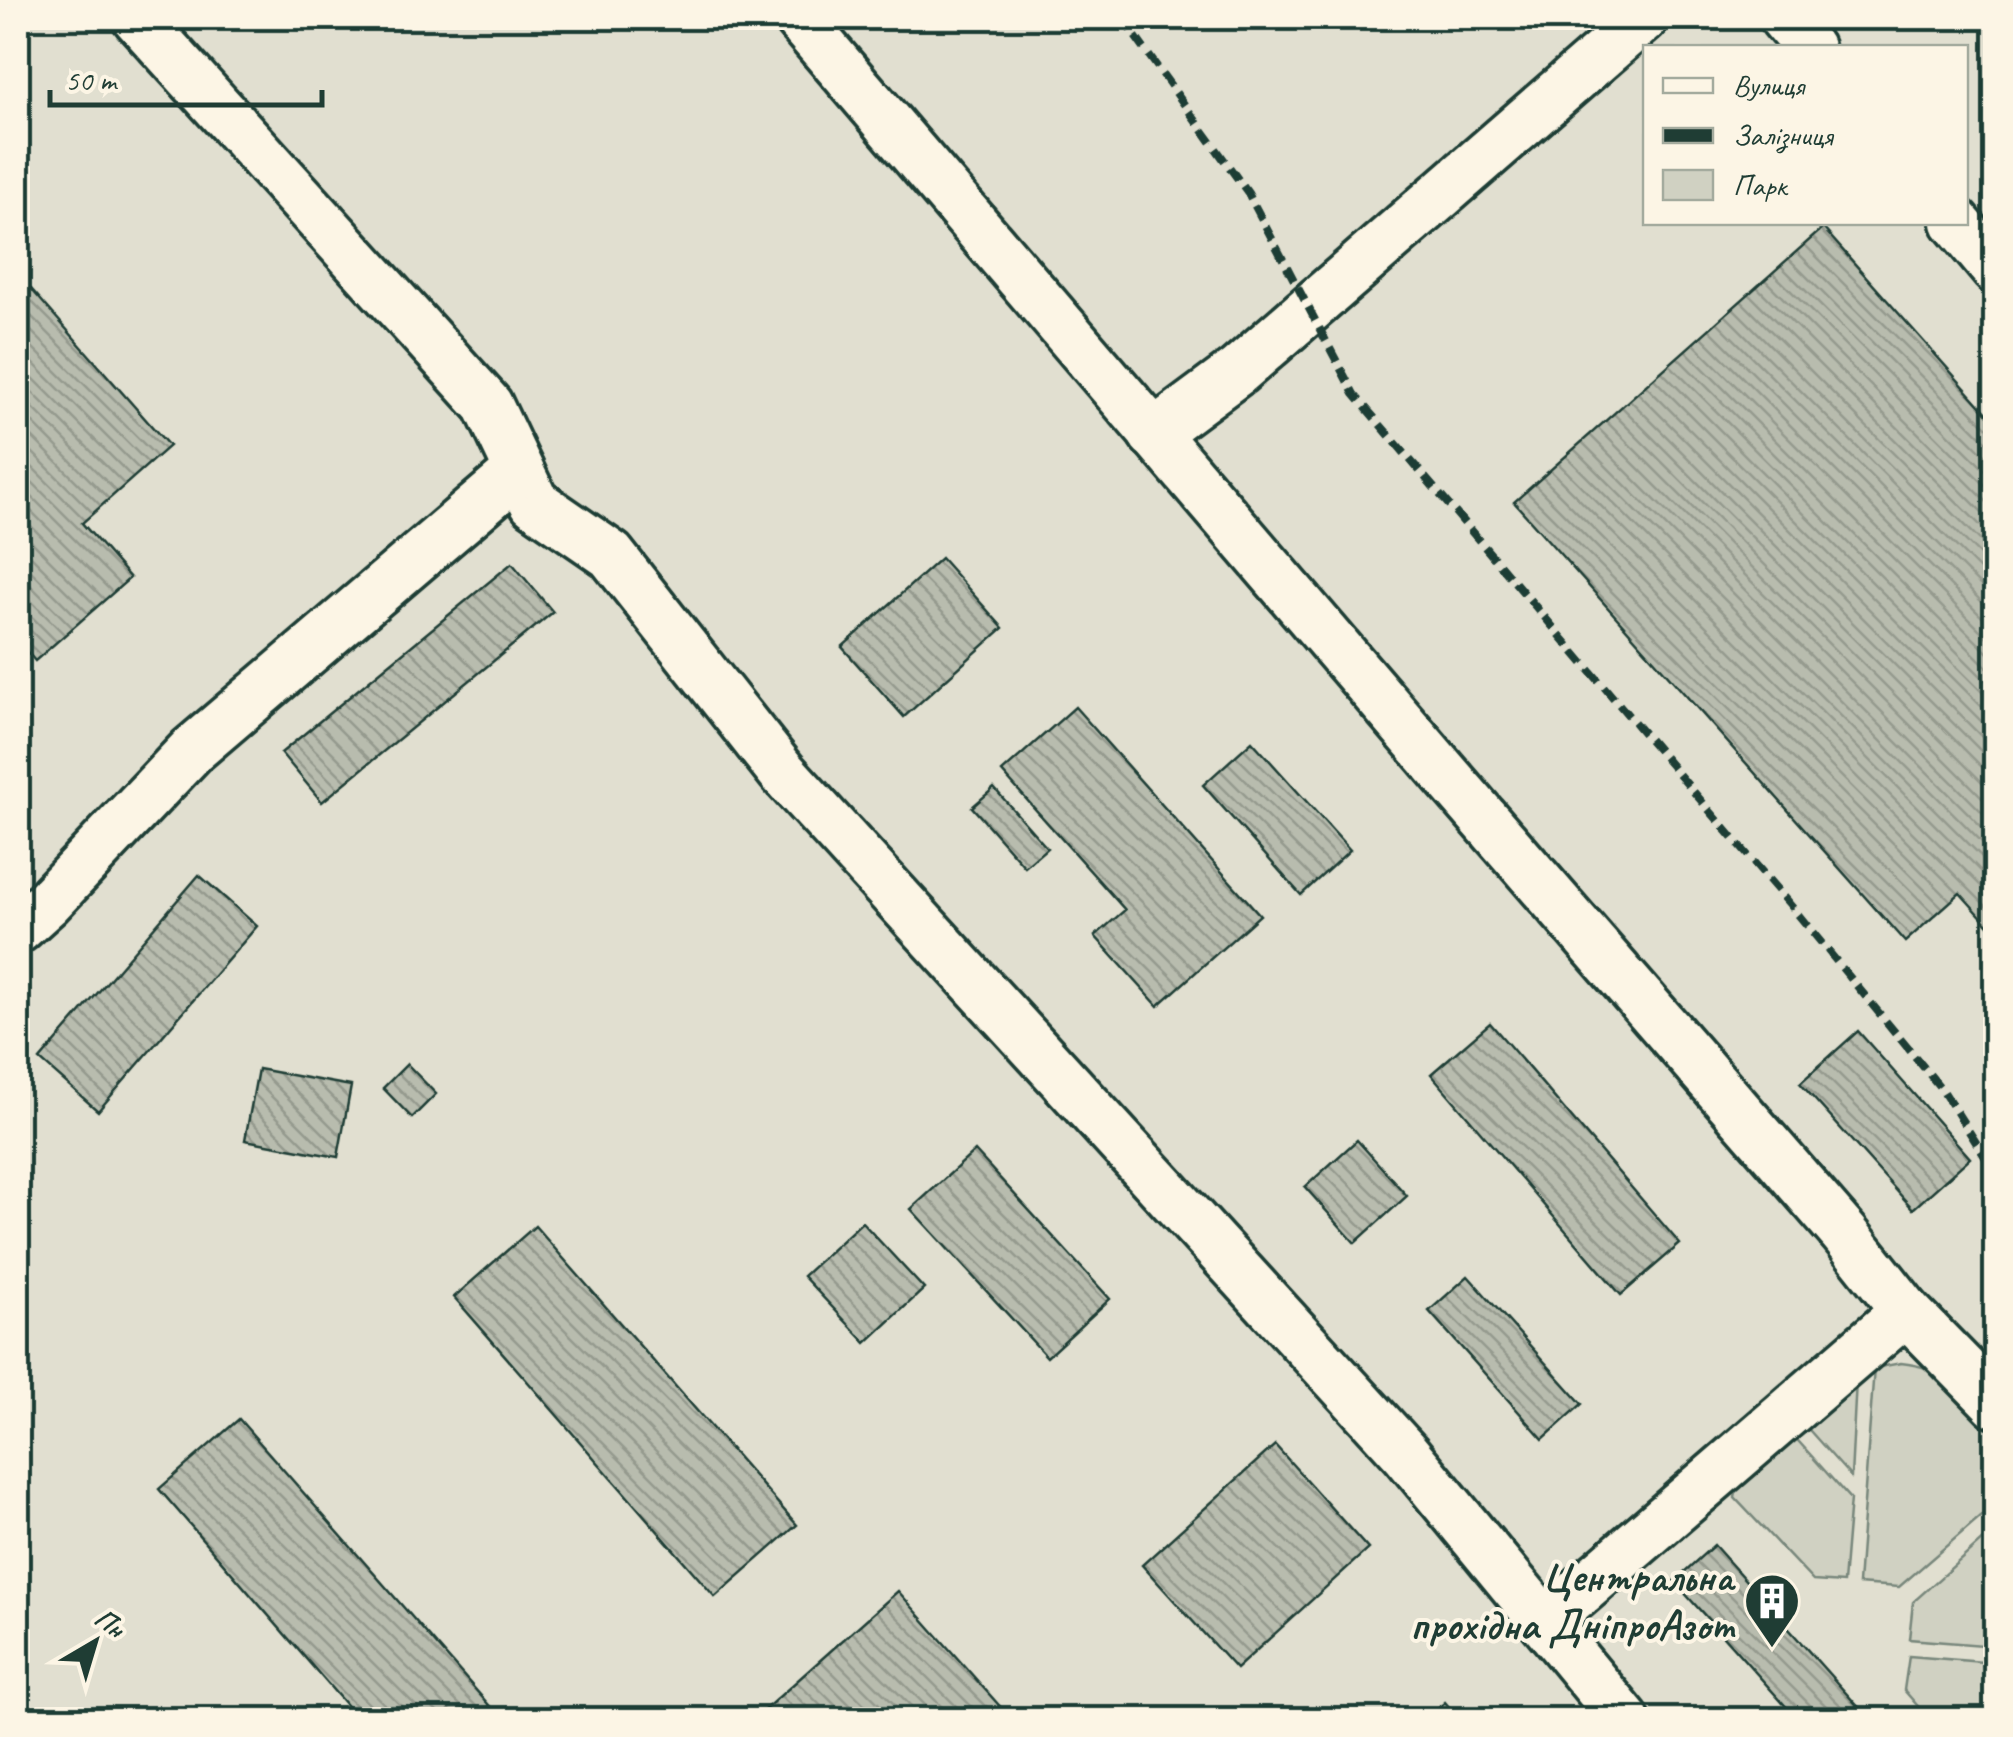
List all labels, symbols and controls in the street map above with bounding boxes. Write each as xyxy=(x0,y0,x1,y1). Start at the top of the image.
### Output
scale bar xyxy=(50,45,322,107)
legend xyxy=(1643,45,1968,225)
text: 50 m xyxy=(65,61,118,99)
text: Вулиця xyxy=(1733,66,1807,104)
text: Залізниця xyxy=(1733,116,1835,154)
text: Парк xyxy=(1733,166,1789,204)
place label: Центральна прохідна ДніпроАзот xyxy=(1410,1551,1737,1652)
building icon: Центральна прохідна ДніпроАзот xyxy=(1742,1571,1802,1650)
north arrow xyxy=(45,1592,145,1692)
text: Пн xyxy=(88,1600,134,1646)

